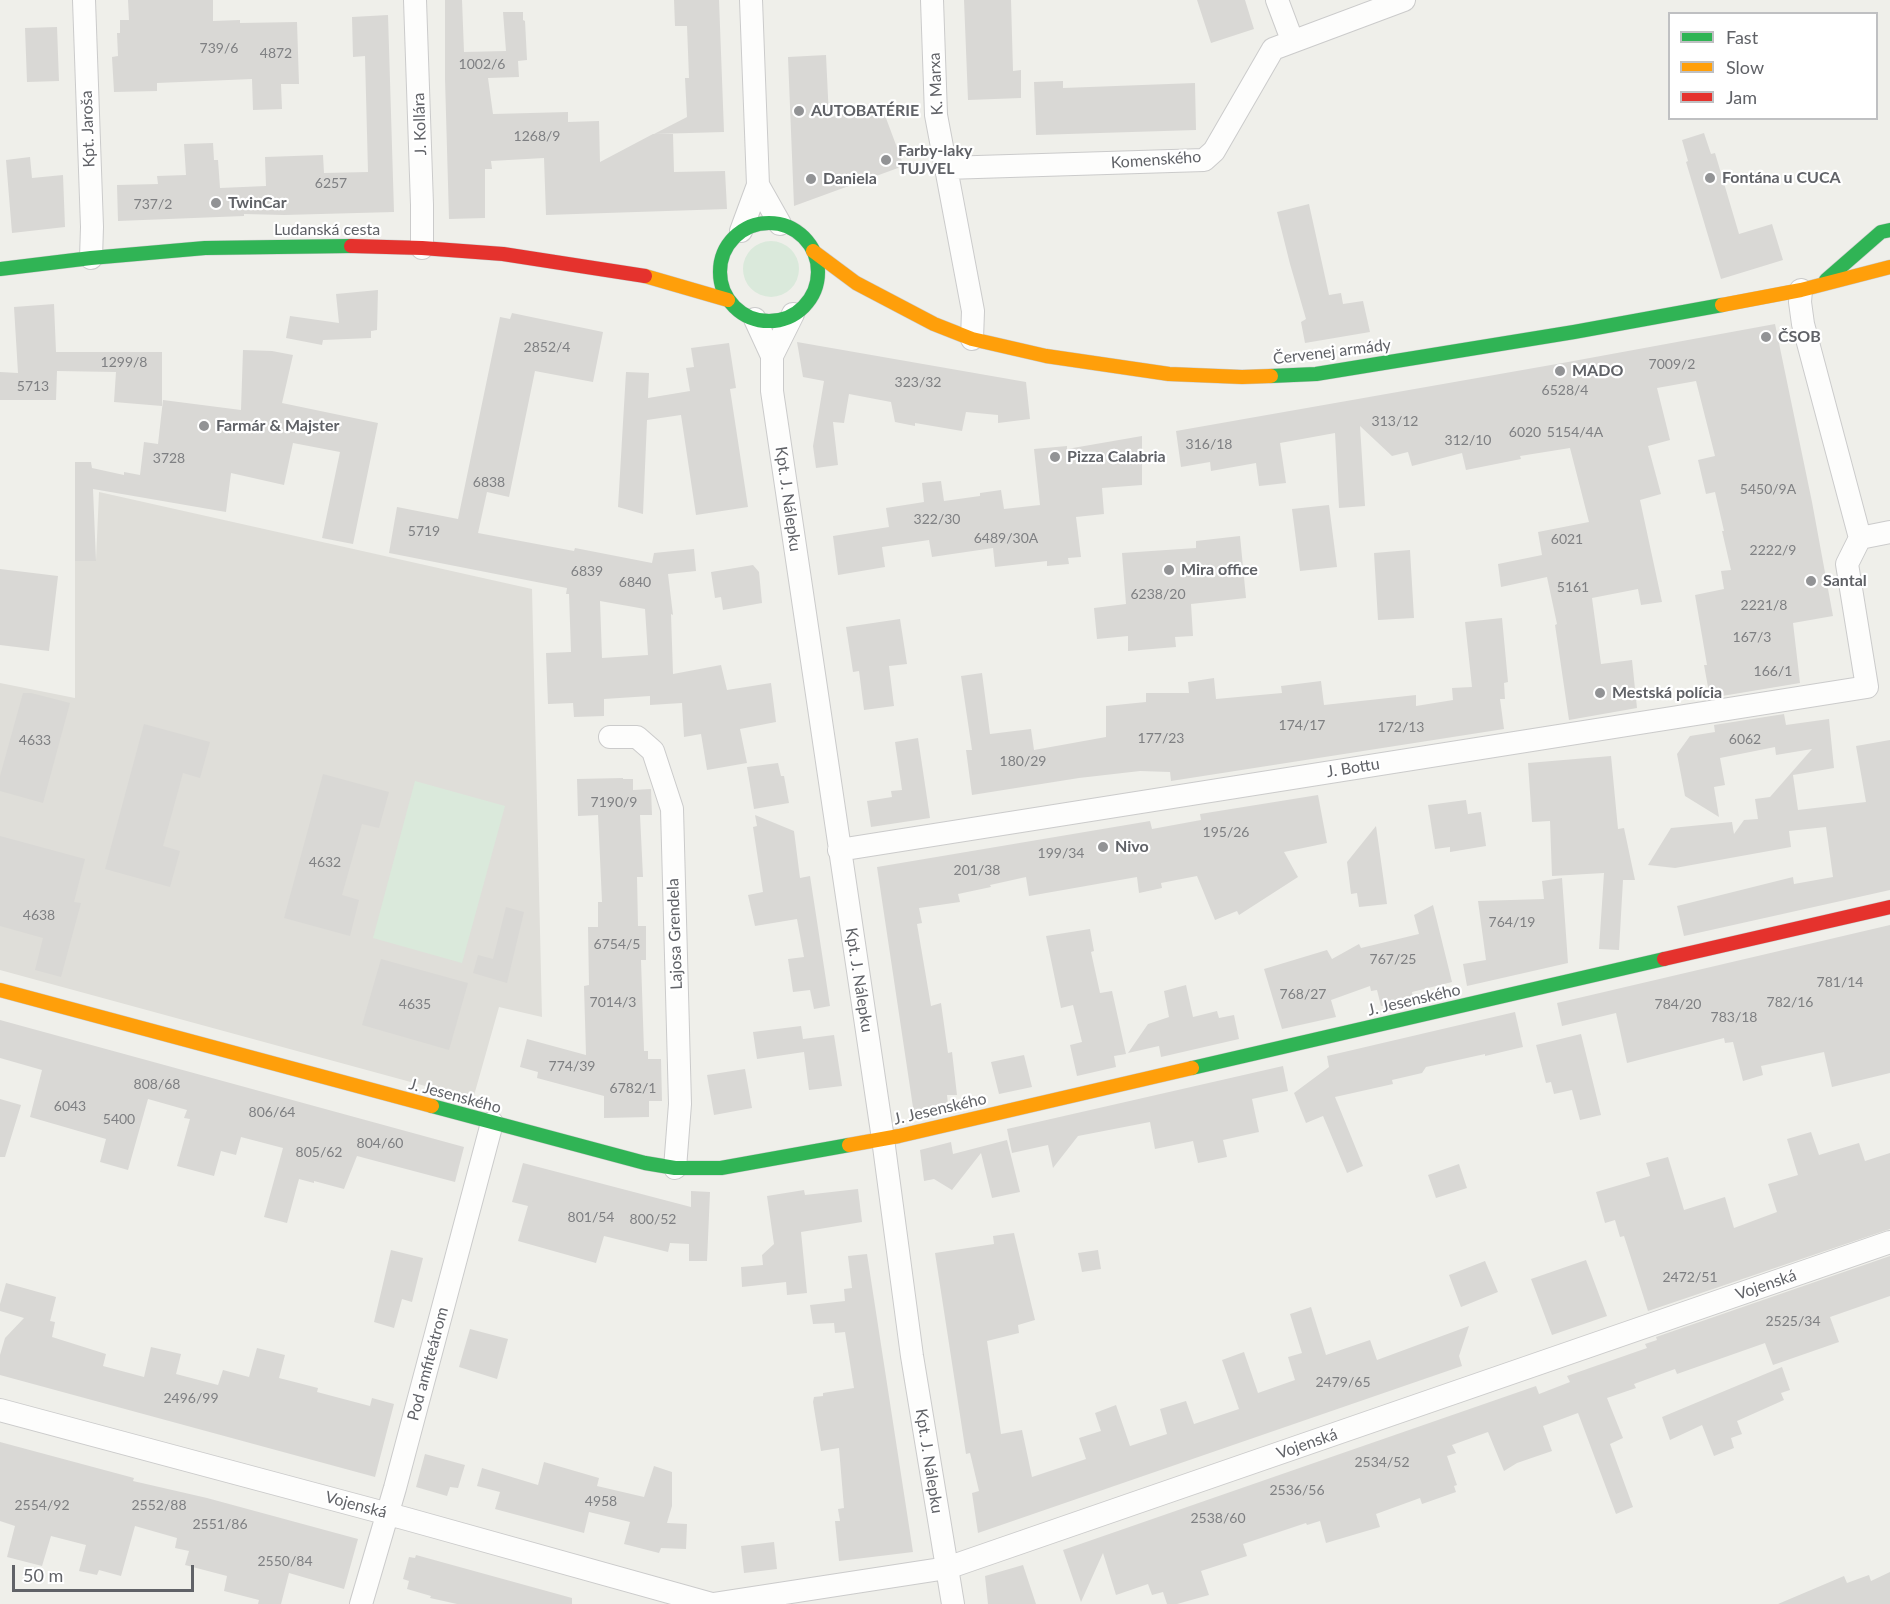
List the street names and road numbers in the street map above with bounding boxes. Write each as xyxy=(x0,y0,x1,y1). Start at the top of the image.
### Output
street label: K. Marxa xyxy=(925,52,947,116)
street label: Kpt. Jaroša xyxy=(77,90,99,168)
street label: J. Kollára xyxy=(409,92,431,156)
street label: Komenského xyxy=(1110,147,1202,173)
street label: Ludanská cesta xyxy=(274,220,380,240)
street label: Červenej armády xyxy=(1272,335,1392,369)
street label: Kpt. J. Nálepku xyxy=(771,445,805,553)
street label: J. Bottu xyxy=(1325,754,1381,782)
street label: Lajosa Grendela xyxy=(663,878,687,990)
street label: Kpt. J. Nálepku xyxy=(841,926,877,1034)
street label: J. Jesenského xyxy=(1366,980,1462,1020)
street label: J. Jesenského xyxy=(407,1074,503,1118)
street label: J. Jesenského xyxy=(892,1089,988,1129)
street label: Vojenská xyxy=(1733,1266,1799,1304)
street label: Pod amfiteátrom xyxy=(404,1305,452,1423)
street label: Kpt. J. Nálepku xyxy=(911,1407,947,1515)
street label: Vojenská xyxy=(1274,1425,1340,1463)
street label: Vojenská xyxy=(323,1488,389,1522)

